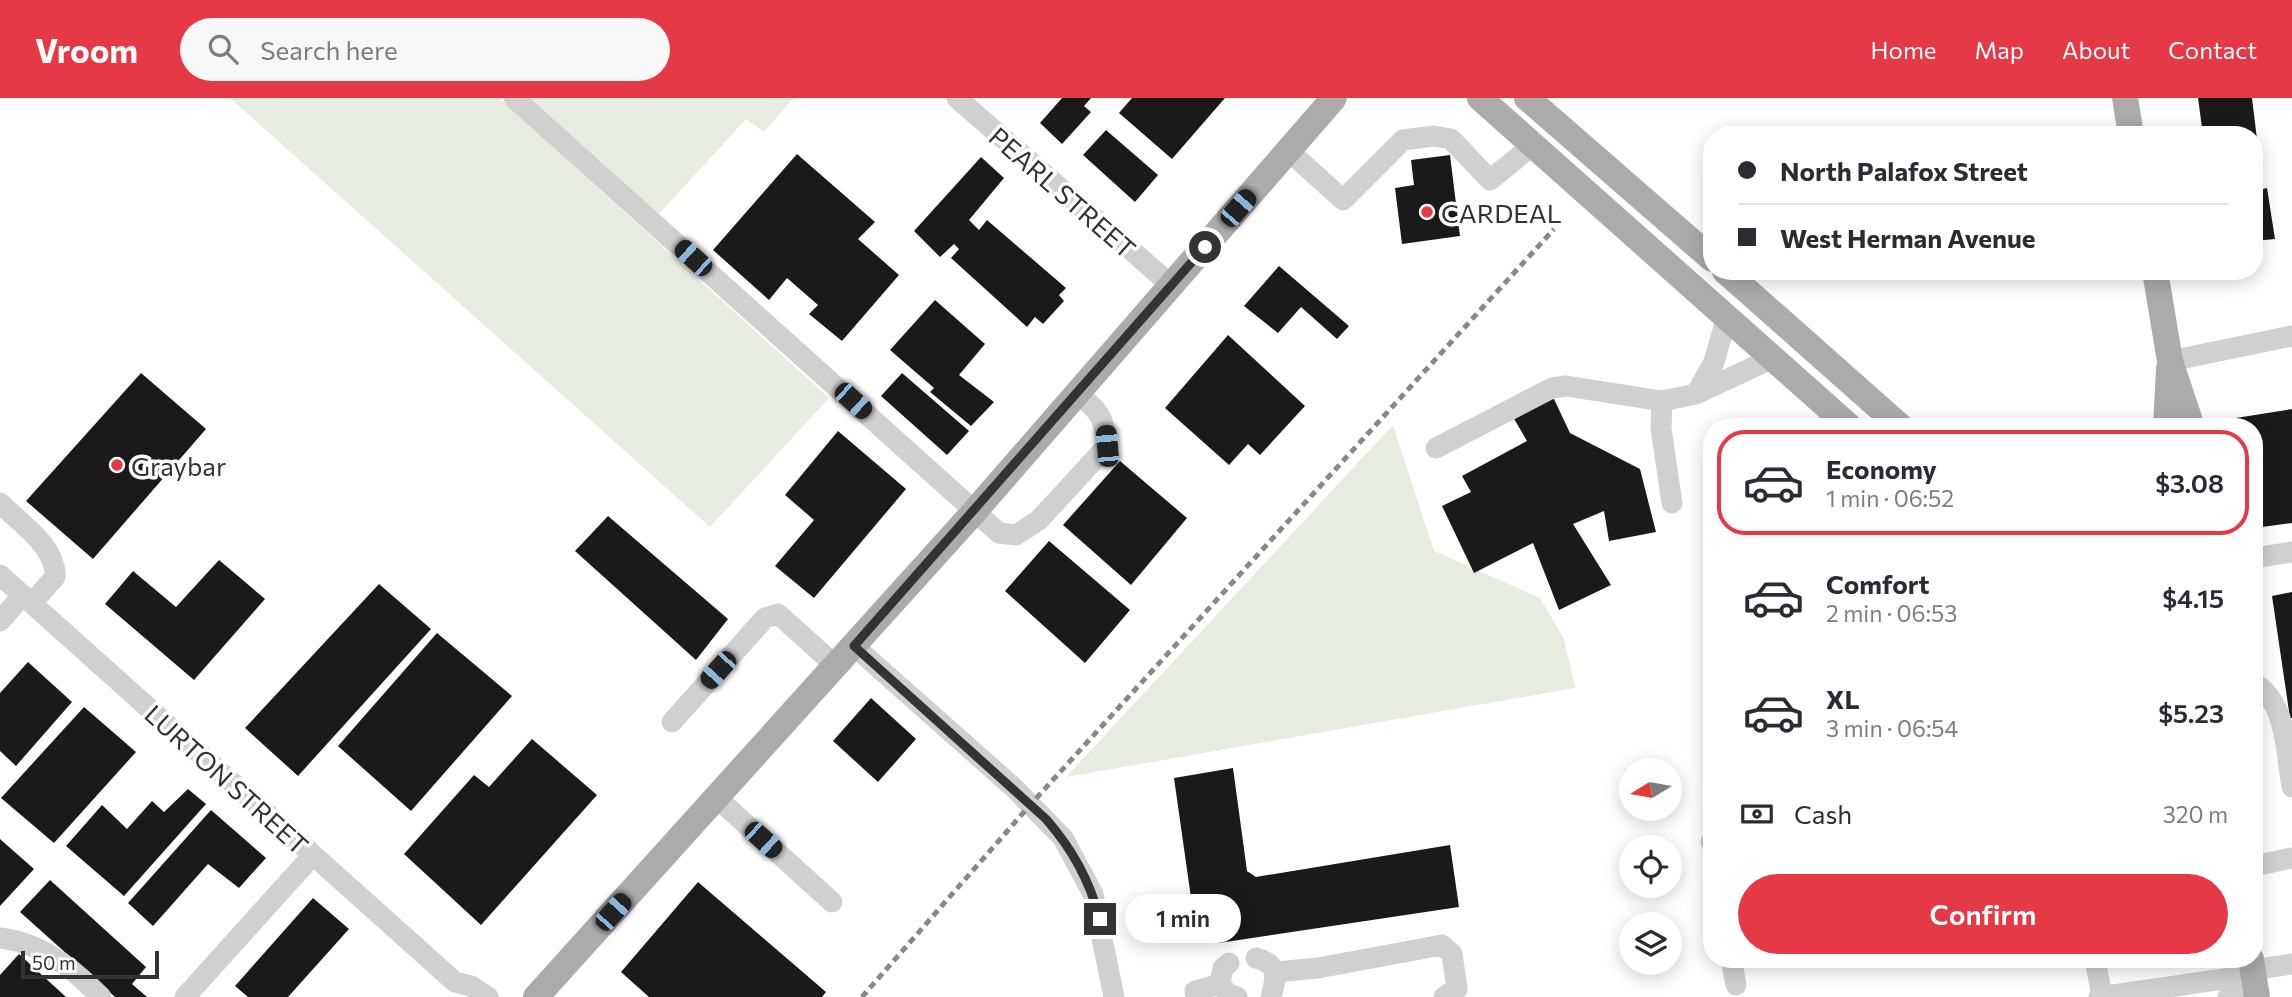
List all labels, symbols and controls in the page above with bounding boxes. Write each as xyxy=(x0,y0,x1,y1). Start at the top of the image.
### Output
search box xyxy=(180,18,670,81)
text: Vroom xyxy=(35,29,138,70)
icon: search xyxy=(204,30,242,68)
text: Search here xyxy=(260,34,398,65)
text: Home xyxy=(1871,35,1937,64)
text: Map xyxy=(1975,35,2024,64)
text: About xyxy=(2062,35,2130,64)
text: Contact xyxy=(2168,35,2257,64)
street label: PEARL STREET xyxy=(984,120,1142,264)
text: North Palafox Street xyxy=(1780,155,2028,186)
car xyxy=(1217,185,1260,231)
place label: CARDEAL xyxy=(1441,197,1562,228)
marker: CARDEAL xyxy=(1419,204,1435,220)
text: West Herman Avenue xyxy=(1780,222,2036,253)
route start xyxy=(1189,231,1221,263)
car xyxy=(671,236,716,280)
car xyxy=(831,379,876,423)
car xyxy=(1095,424,1120,468)
place label: Graybar xyxy=(131,450,226,481)
icon: car xyxy=(1742,451,1805,514)
text: Economy xyxy=(1826,453,1937,484)
marker: Graybar xyxy=(109,457,125,473)
text: $3.08 xyxy=(2155,467,2224,498)
text: 1 min · 06:52 xyxy=(1826,484,1954,512)
icon: car xyxy=(1742,566,1805,629)
text: Comfort xyxy=(1826,568,1929,599)
text: $4.15 xyxy=(2162,582,2224,613)
text: 2 min · 06:53 xyxy=(1826,599,1957,627)
car xyxy=(697,647,740,693)
icon: car xyxy=(1742,681,1805,744)
text: XL xyxy=(1826,683,1860,714)
text: $5.23 xyxy=(2158,697,2224,728)
street label: LURTON STREET xyxy=(139,698,315,860)
text: 3 min · 06:54 xyxy=(1826,714,1958,742)
north arrow xyxy=(1619,758,1682,821)
map controls xyxy=(1619,758,1682,975)
icon: cash xyxy=(1738,795,1776,833)
text: Cash xyxy=(1794,798,1852,829)
text: 320 m xyxy=(2163,800,2228,828)
car xyxy=(741,818,786,862)
button: locate xyxy=(1619,835,1682,898)
button: Confirm xyxy=(1738,874,2228,954)
car xyxy=(592,889,635,935)
callout: 1 min xyxy=(1124,894,1240,944)
route end xyxy=(1084,903,1116,935)
text: 1 min xyxy=(1156,904,1210,932)
button: layers xyxy=(1619,912,1682,975)
scale bar xyxy=(21,948,159,980)
text: 50 m xyxy=(32,951,76,974)

